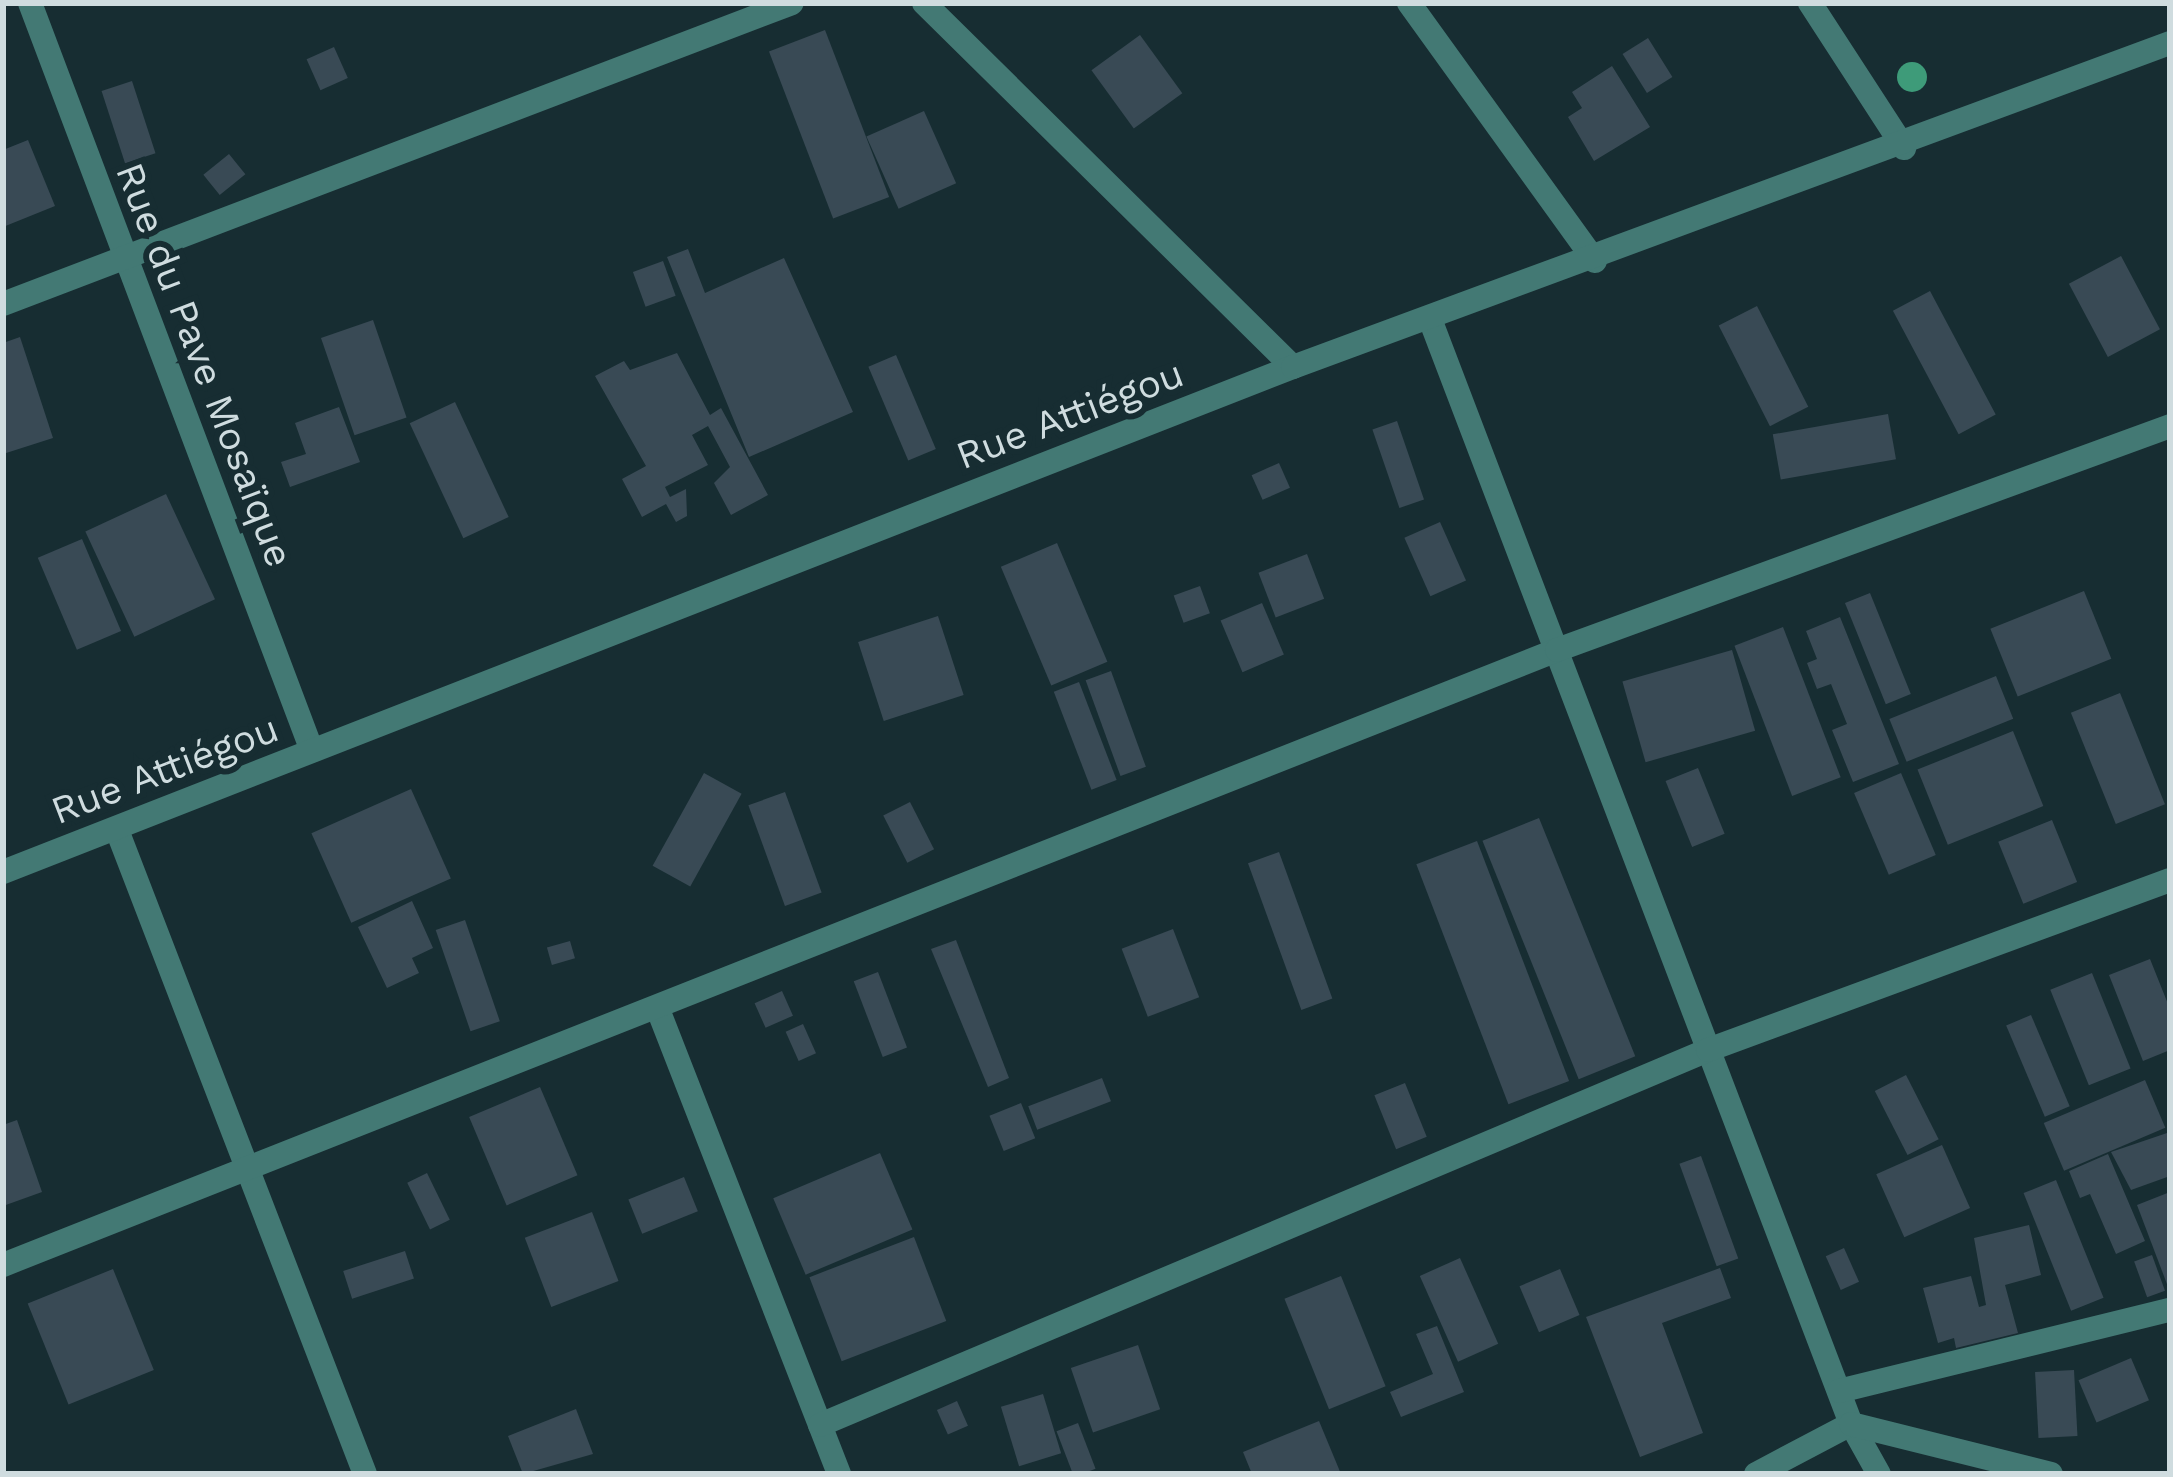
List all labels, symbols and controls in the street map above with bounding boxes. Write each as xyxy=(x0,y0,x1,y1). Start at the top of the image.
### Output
street label: Rue du Pave Mosaïque xyxy=(105,156,303,574)
street label: Rue Attiégou xyxy=(949,350,1191,480)
street label: Rue Attiégou xyxy=(44,705,286,835)

